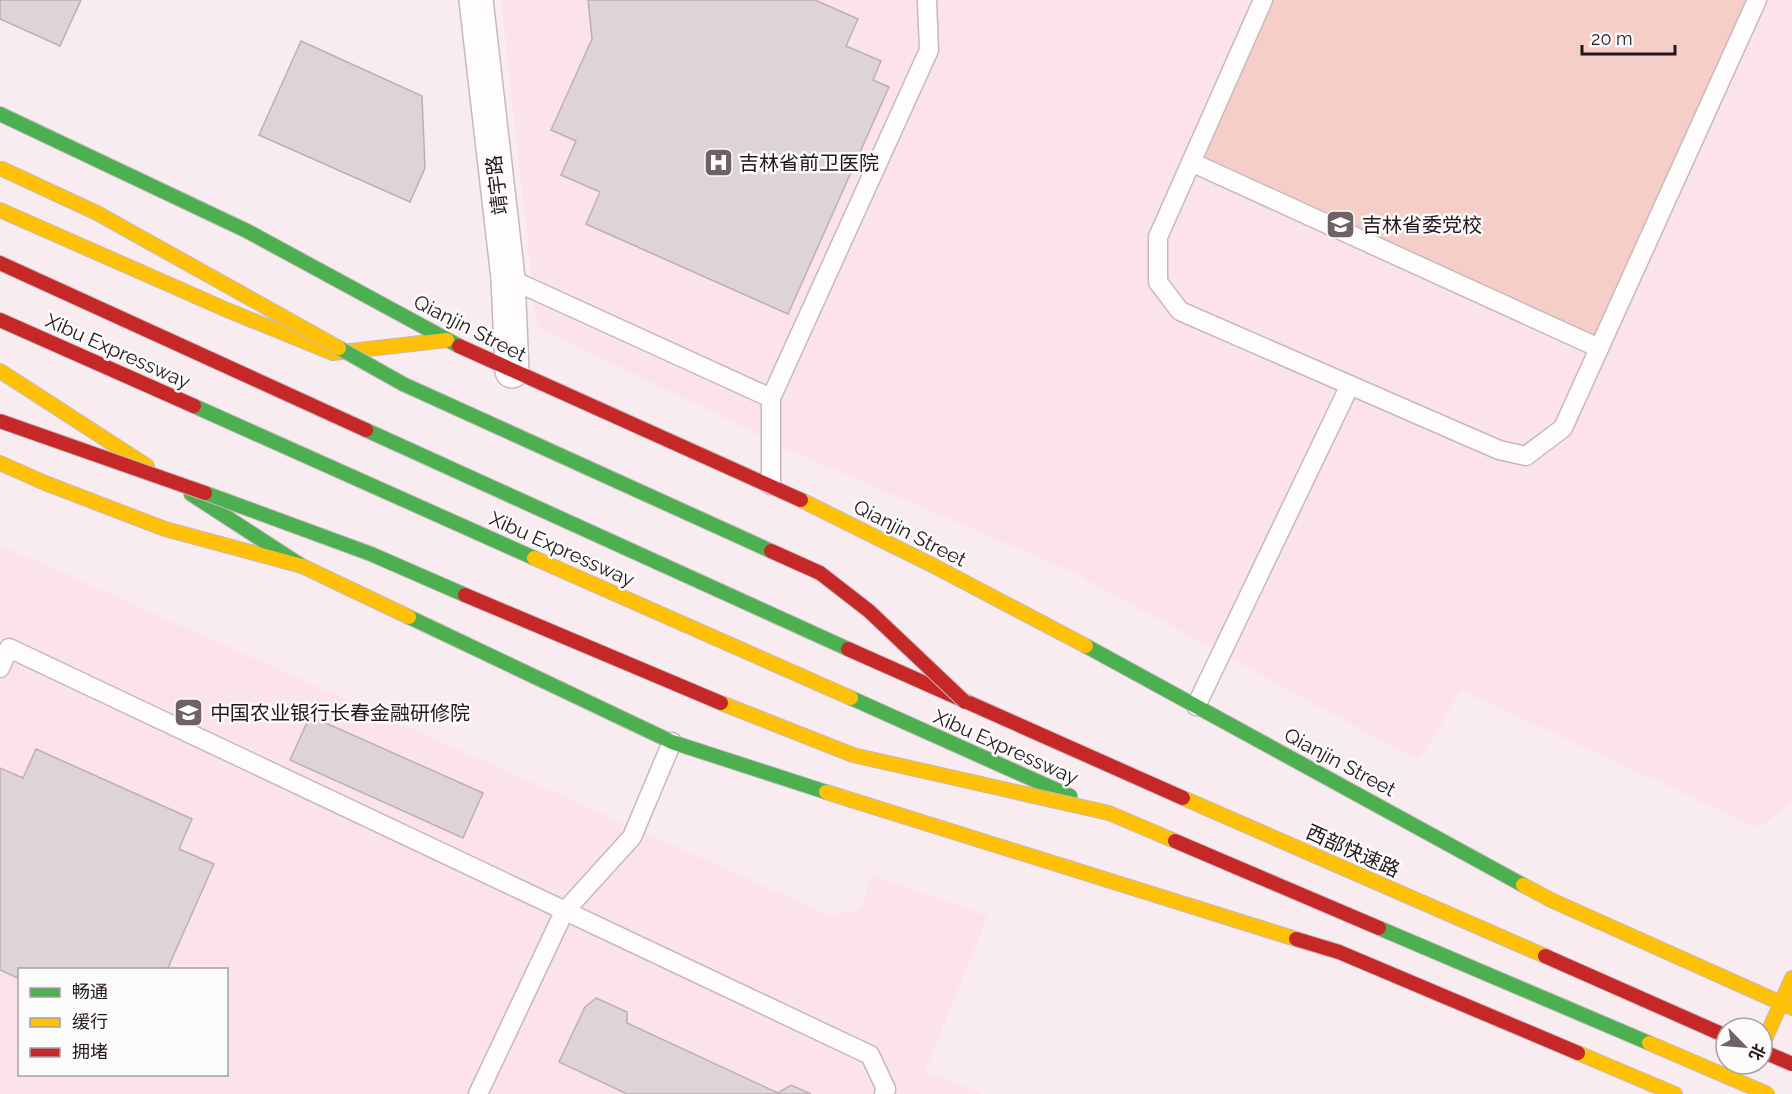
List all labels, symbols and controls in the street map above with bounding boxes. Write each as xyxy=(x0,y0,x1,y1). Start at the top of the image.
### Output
scale bar xyxy=(1582,18,1675,56)
text: 20 m xyxy=(1591,28,1633,49)
hospital icon: 吉林省前卫医院 xyxy=(702,147,734,179)
place label: 吉林省前卫医院 xyxy=(739,151,879,175)
street label: 靖宇路 xyxy=(481,154,513,216)
school or university icon: 吉林省委党校 xyxy=(1325,209,1357,241)
place label: 吉林省委党校 xyxy=(1362,213,1482,237)
street label: Qianjin Street xyxy=(410,289,530,367)
street label: Xibu Expressway xyxy=(42,308,194,394)
street label: Qianjin Street xyxy=(850,494,970,572)
street label: Xibu Expressway xyxy=(486,506,638,592)
school or university icon: 中国农业银行长春金融研修院 xyxy=(173,697,205,729)
place label: 中国农业银行长春金融研修院 xyxy=(210,701,470,725)
street label: Xibu Expressway xyxy=(930,704,1082,790)
street label: Qianjin Street xyxy=(1280,723,1400,802)
street label: 西部快速路 xyxy=(1302,820,1404,882)
legend xyxy=(18,968,228,1076)
text: 畅通 xyxy=(72,981,108,1002)
text: 缓行 xyxy=(72,1011,108,1032)
north arrow xyxy=(1714,1016,1774,1076)
text: 拥堵 xyxy=(72,1041,108,1062)
text: 北 xyxy=(1745,1041,1769,1063)

